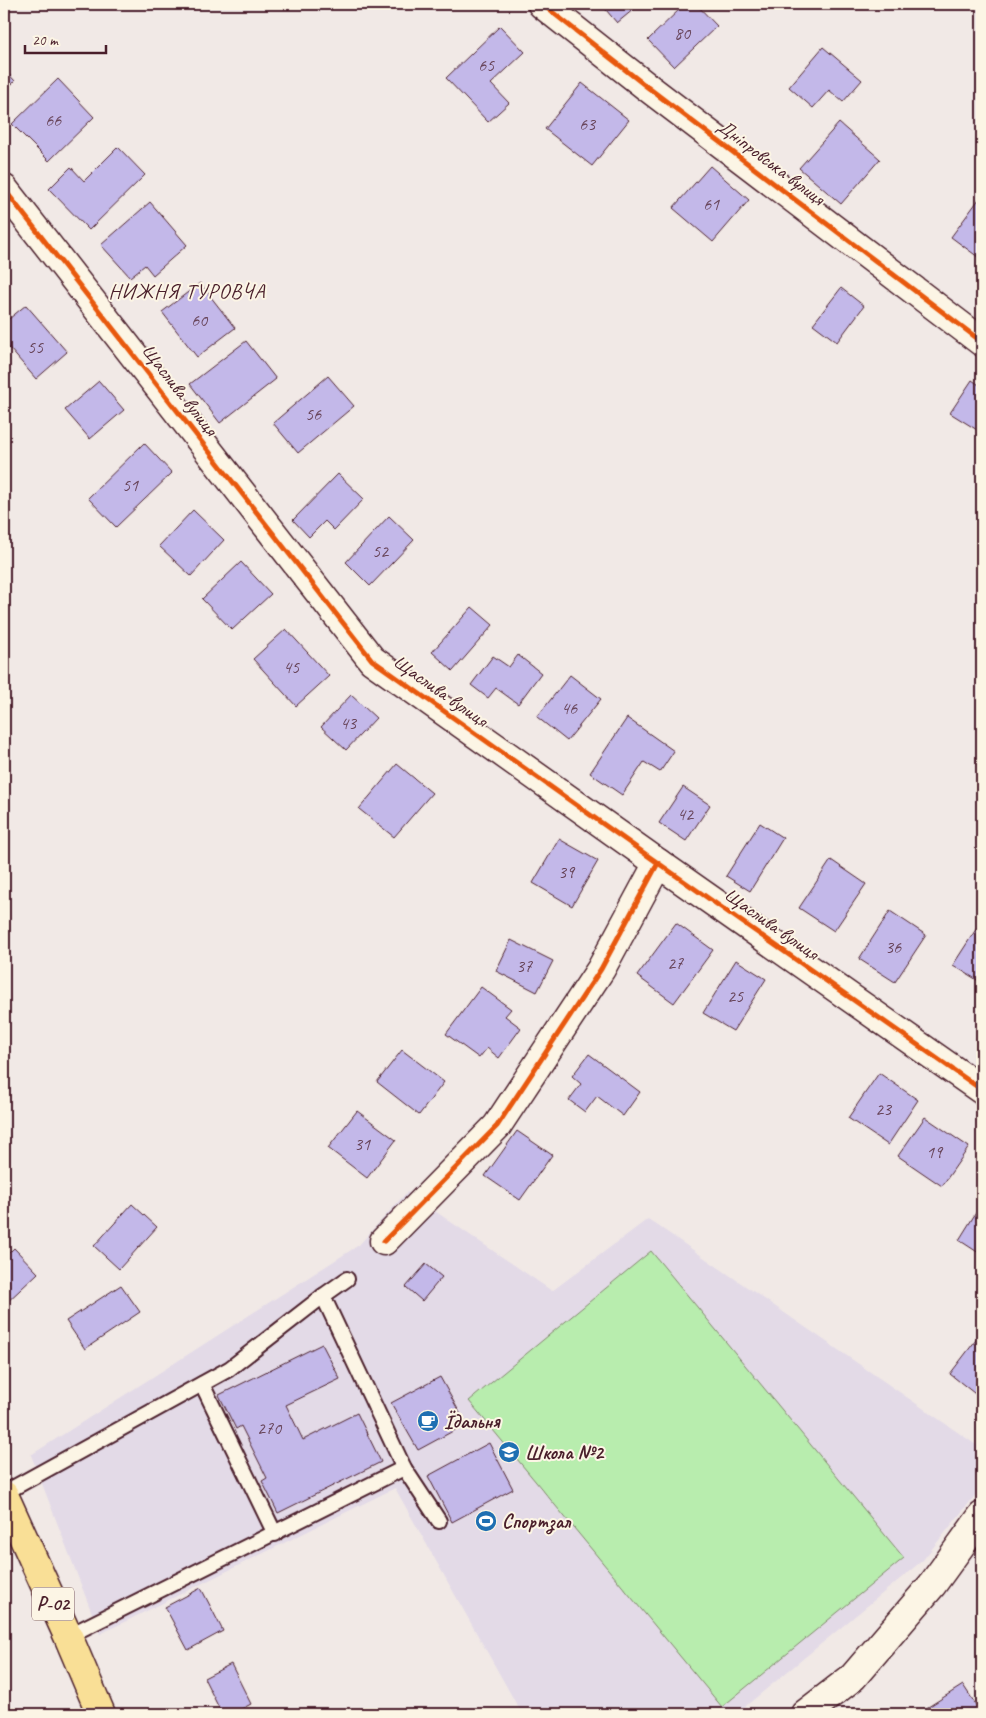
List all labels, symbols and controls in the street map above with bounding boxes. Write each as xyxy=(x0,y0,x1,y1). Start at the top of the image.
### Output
scale bar xyxy=(25,22,106,54)
house number: 80 xyxy=(674,22,692,44)
text: 20 m xyxy=(32,31,59,50)
house number: 65 xyxy=(478,54,495,76)
house number: 66 xyxy=(45,109,62,131)
house number: 63 xyxy=(579,113,597,135)
street label: Дніпровська вулиця xyxy=(712,113,831,212)
house number: 61 xyxy=(703,193,720,215)
district label: НИЖНЯ ТУРОВЧА xyxy=(109,278,266,304)
house number: 60 xyxy=(191,309,209,331)
house number: 55 xyxy=(27,336,44,358)
street label: Щаслива вулиця xyxy=(137,339,225,442)
house number: 56 xyxy=(305,403,322,425)
house number: 51 xyxy=(122,474,139,496)
house number: 52 xyxy=(372,540,390,562)
street label: Щаслива вулиця xyxy=(389,649,495,734)
house number: 45 xyxy=(283,656,300,678)
house number: 46 xyxy=(561,697,578,719)
house number: 43 xyxy=(340,712,358,734)
house number: 42 xyxy=(677,803,695,825)
house number: 39 xyxy=(558,861,576,883)
street label: Щаслива вулиця xyxy=(720,882,826,967)
house number: 36 xyxy=(885,936,902,958)
house number: 27 xyxy=(667,952,684,974)
house number: 37 xyxy=(516,955,533,977)
house number: 25 xyxy=(727,985,744,1007)
house number: 23 xyxy=(875,1098,893,1120)
house number: 31 xyxy=(354,1133,371,1155)
house number: 19 xyxy=(926,1141,944,1163)
cafe icon: Їдальня xyxy=(416,1409,440,1433)
place label: Їдальня xyxy=(444,1409,501,1434)
house number: 270 xyxy=(257,1417,283,1439)
school or university icon: Школа №2 xyxy=(497,1440,521,1464)
place label: Школа №2 xyxy=(525,1440,605,1465)
sports icon: Спортзал xyxy=(474,1509,498,1533)
place label: Спортзал xyxy=(502,1509,571,1535)
road number: Р-02 xyxy=(32,1588,74,1620)

